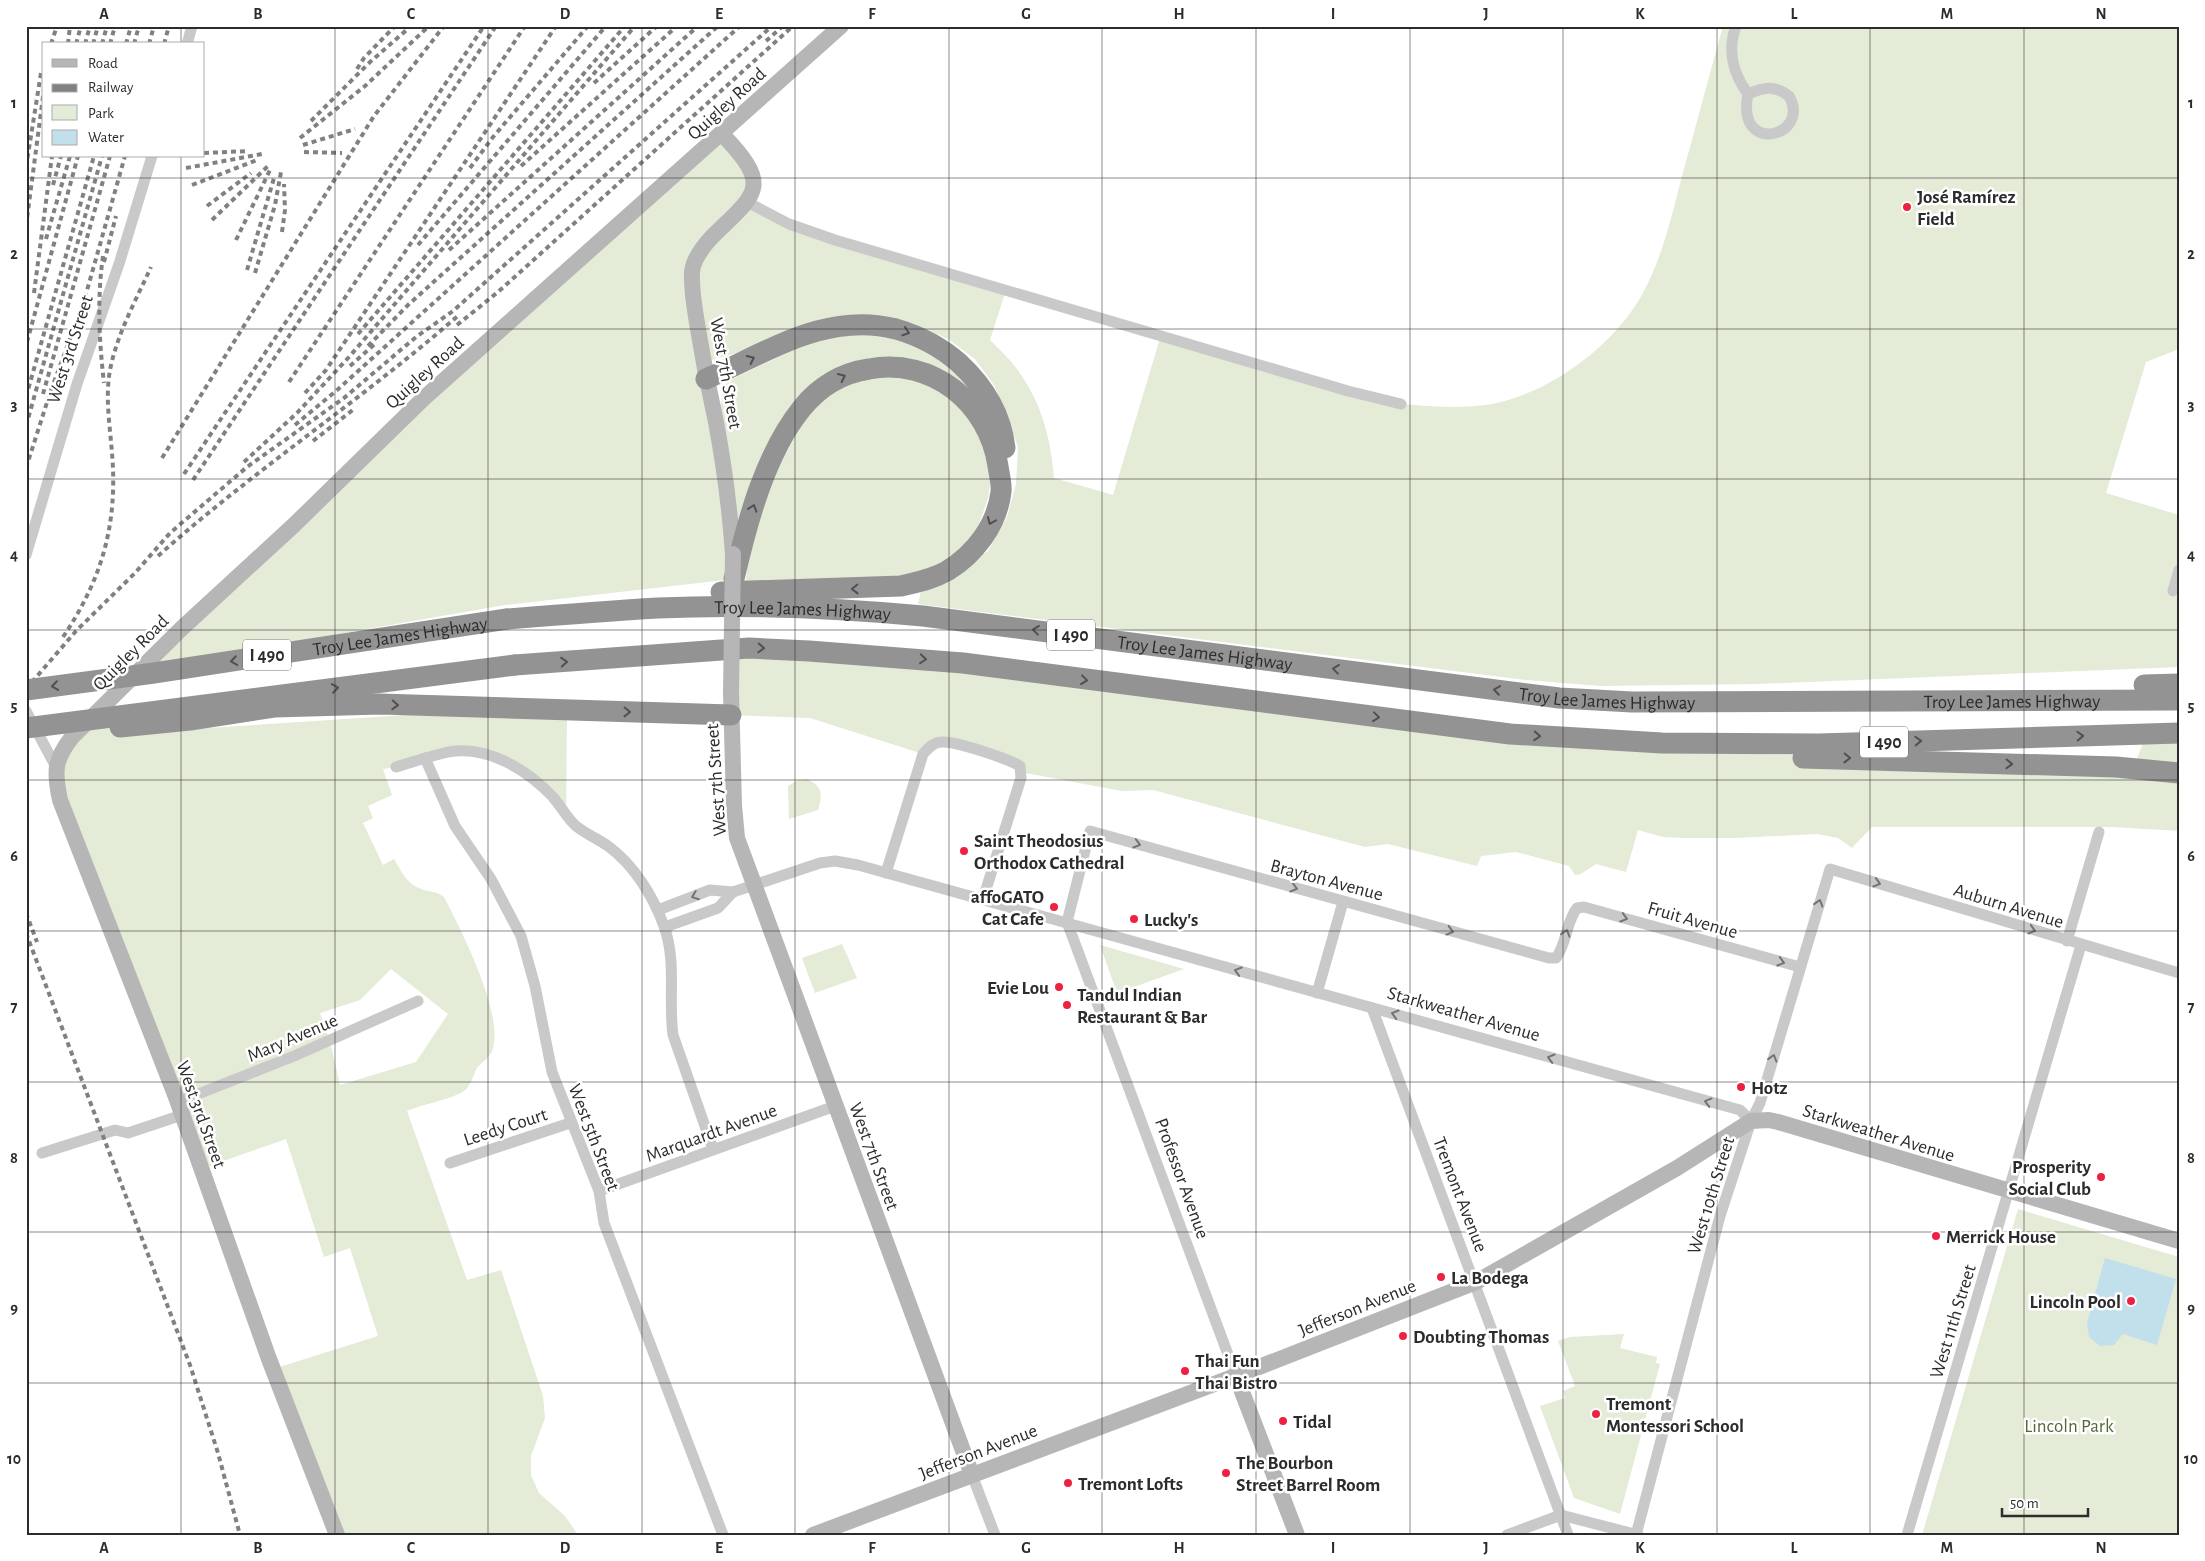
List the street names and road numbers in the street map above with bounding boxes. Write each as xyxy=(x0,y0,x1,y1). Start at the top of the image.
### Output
street label: Quigley Road xyxy=(684,64,770,144)
street label: West 3rd Street xyxy=(44,293,97,406)
street label: West 7th Street xyxy=(706,316,745,430)
street label: Quigley Road xyxy=(382,333,468,413)
street label: Troy Lee James Highway xyxy=(714,598,891,624)
street label: Quigley Road xyxy=(90,612,173,694)
street label: Troy Lee James Highway xyxy=(311,614,489,660)
road number: I 490 xyxy=(1047,620,1095,650)
street label: Troy Lee James Highway xyxy=(1116,633,1294,675)
road number: I 490 xyxy=(243,640,291,670)
street label: Troy Lee James Highway xyxy=(1518,685,1695,713)
street label: Troy Lee James Highway xyxy=(1924,692,2100,712)
street label: West 7th Street xyxy=(703,723,730,837)
road number: I 490 xyxy=(1860,726,1908,758)
street label: Brayton Avenue xyxy=(1268,856,1385,905)
street label: Auburn Avenue xyxy=(1951,881,2066,932)
street label: Fruit Avenue xyxy=(1645,899,1740,942)
street label: Starkweather Avenue xyxy=(1385,984,1542,1045)
street label: Mary Avenue xyxy=(245,1011,341,1066)
street label: West 3rd Street xyxy=(172,1058,229,1171)
street label: West 5th Street xyxy=(565,1081,623,1194)
street label: West 7th Street xyxy=(845,1100,902,1213)
street label: Marquardt Avenue xyxy=(643,1101,780,1166)
street label: Starkweather Avenue xyxy=(1800,1101,1957,1166)
street label: Leedy Court xyxy=(461,1105,550,1150)
street label: Professor Avenue xyxy=(1151,1116,1212,1241)
street label: Tremont Avenue xyxy=(1429,1134,1490,1255)
street label: West 10th Street xyxy=(1685,1135,1738,1256)
street label: West 11th Street xyxy=(1927,1262,1980,1381)
street label: Jefferson Avenue xyxy=(1296,1276,1419,1341)
street label: Jefferson Avenue xyxy=(917,1421,1040,1484)

